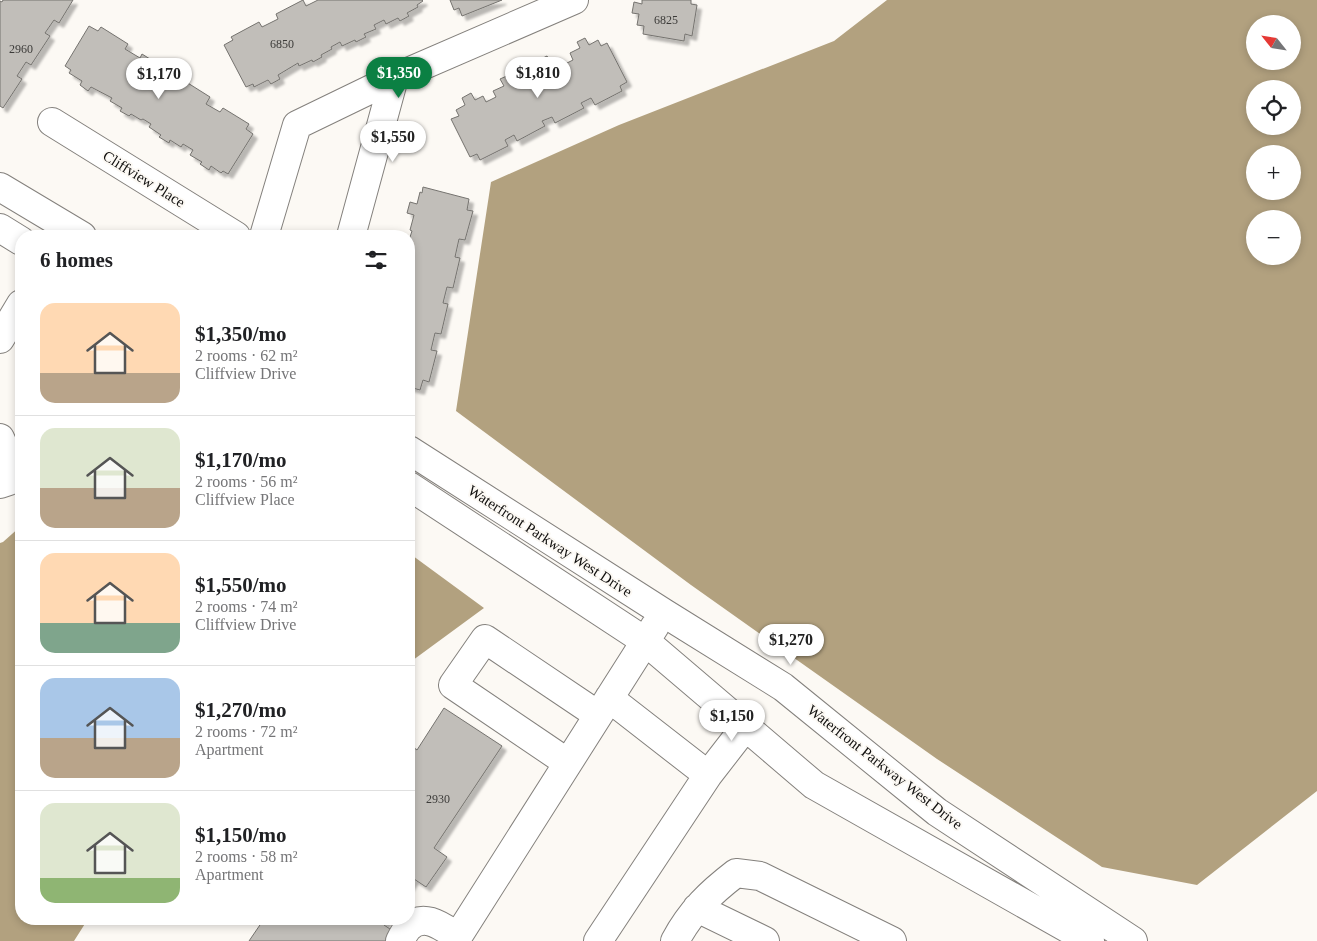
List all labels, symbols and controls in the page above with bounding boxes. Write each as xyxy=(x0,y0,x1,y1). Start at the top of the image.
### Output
house number: 6825 xyxy=(654,13,678,27)
north arrow xyxy=(1246,15,1301,70)
map controls xyxy=(1246,15,1301,265)
house number: 6850 xyxy=(270,37,294,51)
house number: 2960 xyxy=(9,42,33,56)
pin: $1,350 xyxy=(358,56,440,99)
pin: $1,810 xyxy=(497,56,579,99)
pin: $1,170 xyxy=(118,58,200,100)
text: $1,350 xyxy=(377,64,421,81)
text: $1,810 xyxy=(516,64,560,81)
text: $1,170 xyxy=(137,65,181,82)
button: locate xyxy=(1246,80,1301,135)
pin: $1,550 xyxy=(352,120,434,163)
text: $1,550 xyxy=(371,128,415,145)
button: + xyxy=(1246,145,1301,200)
street label: Cliffview Place xyxy=(100,147,188,211)
button: − xyxy=(1246,210,1301,265)
icon: filters xyxy=(362,246,390,274)
text: 6 homes xyxy=(40,248,113,272)
text: $1,350/mo xyxy=(195,322,287,346)
icon: home xyxy=(80,323,140,383)
text: 2 rooms · 62 m² xyxy=(195,347,298,364)
text: Cliffview Drive xyxy=(195,365,296,382)
icon: home xyxy=(80,448,140,508)
text: $1,170/mo xyxy=(195,448,287,472)
text: 2 rooms · 56 m² xyxy=(195,473,298,490)
street label: Waterfront Parkway West Drive xyxy=(465,482,635,600)
text: Cliffview Place xyxy=(195,491,295,508)
icon: home xyxy=(80,573,140,633)
text: $1,550/mo xyxy=(195,573,287,597)
text: 2 rooms · 74 m² xyxy=(195,598,298,615)
text: Cliffview Drive xyxy=(195,616,296,633)
pin: $1,270 xyxy=(750,624,832,666)
text: $1,270 xyxy=(769,631,813,648)
icon: home xyxy=(80,698,140,758)
text: $1,270/mo xyxy=(195,698,287,722)
pin: $1,150 xyxy=(691,700,773,742)
street label: Waterfront Parkway West Drive xyxy=(804,702,966,833)
text: $1,150 xyxy=(710,707,754,724)
text: 2 rooms · 72 m² xyxy=(195,723,298,740)
text: Apartment xyxy=(195,741,263,758)
house number: 2930 xyxy=(426,792,450,806)
icon: home xyxy=(80,823,140,883)
text: $1,150/mo xyxy=(195,823,287,847)
text: 2 rooms · 58 m² xyxy=(195,848,298,865)
text: Apartment xyxy=(195,866,263,883)

